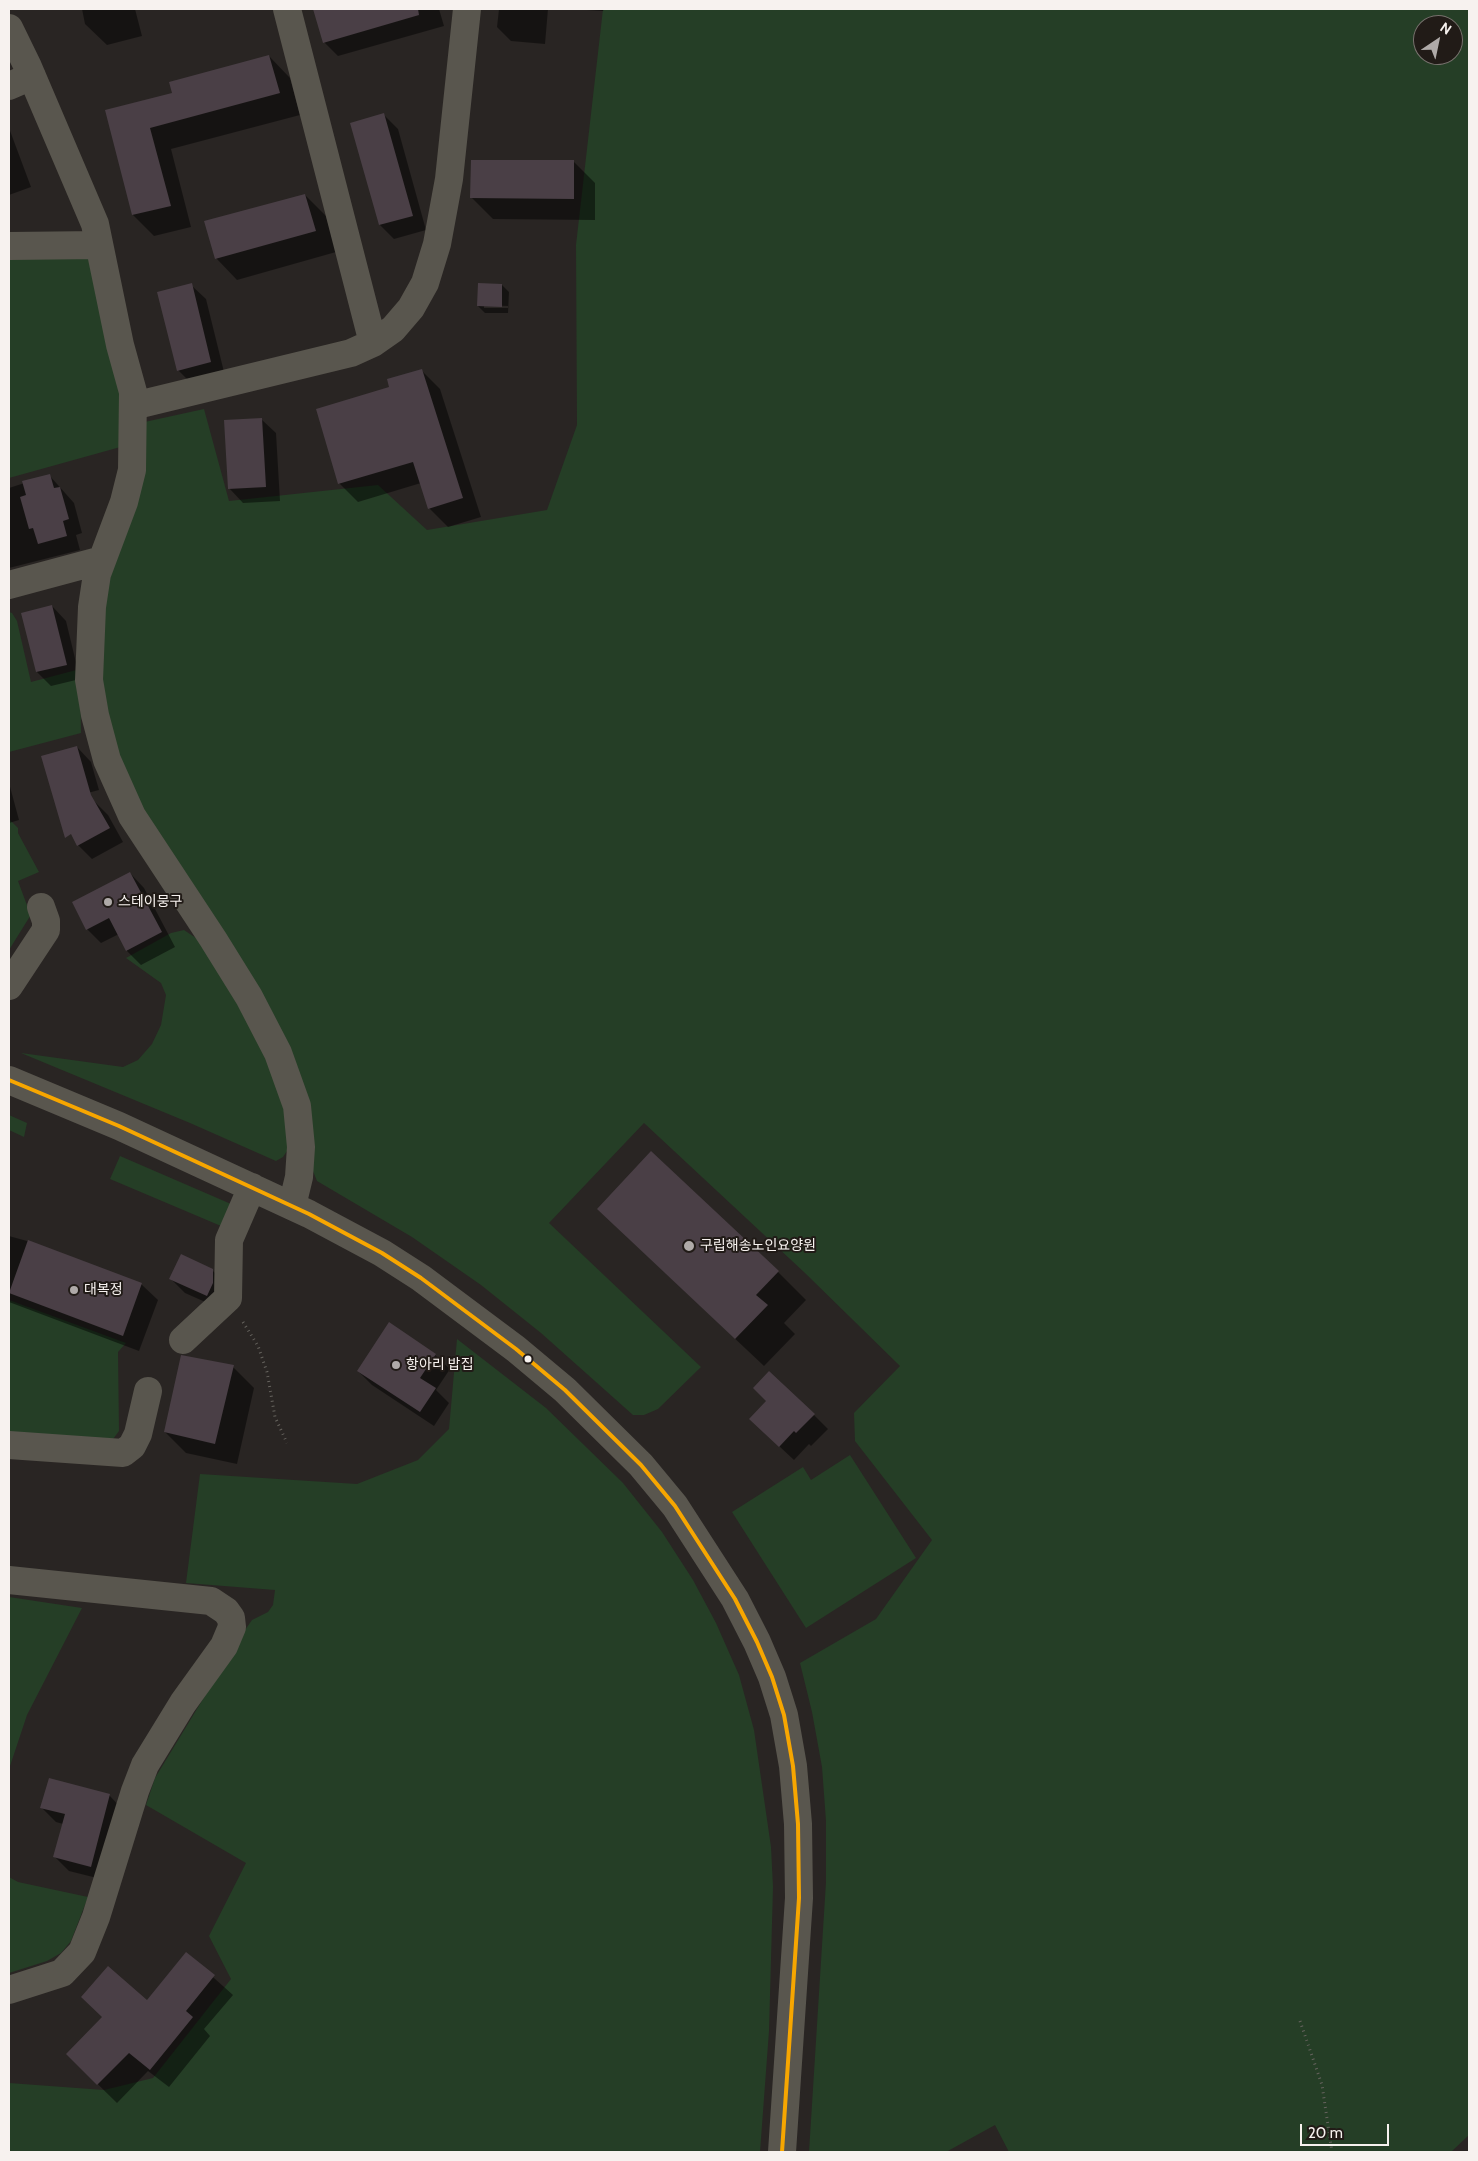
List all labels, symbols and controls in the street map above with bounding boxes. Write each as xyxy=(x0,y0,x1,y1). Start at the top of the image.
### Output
north arrow xyxy=(1413,15,1463,65)
text: N xyxy=(1437,18,1455,39)
place label: 스테이뭉구 xyxy=(118,894,182,910)
marker: 스테이뭉구 xyxy=(102,896,114,908)
place label: 구립해송노인요양원 xyxy=(700,1238,816,1254)
marker: 구립해송노인요양원 xyxy=(682,1239,696,1253)
place label: 대복정 xyxy=(84,1282,123,1298)
marker: 대복정 xyxy=(68,1284,80,1296)
unlabelled marker xyxy=(523,1354,533,1364)
place label: 항아리 밥집 xyxy=(406,1357,474,1373)
marker: 항아리 밥집 xyxy=(390,1359,402,1371)
scale bar xyxy=(1303,2114,1392,2146)
text: 20 m xyxy=(1308,2124,1343,2142)

